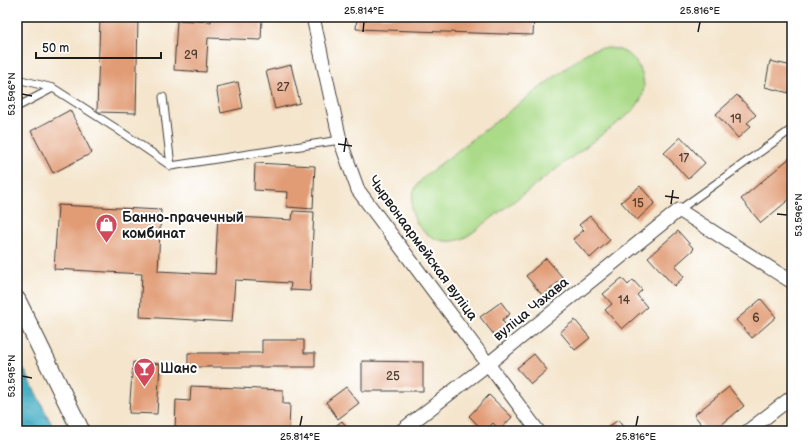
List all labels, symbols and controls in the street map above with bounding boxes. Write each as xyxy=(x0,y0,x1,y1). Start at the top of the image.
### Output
text: 25.814°E xyxy=(344,5,384,17)
text: 25.816°E xyxy=(680,5,721,17)
scale bar xyxy=(36,34,161,60)
text: 50 m xyxy=(42,41,69,56)
house number: 29 xyxy=(184,48,198,63)
text: 53.596°N xyxy=(6,72,18,116)
house number: 27 xyxy=(277,80,290,95)
house number: 19 xyxy=(730,112,742,127)
house number: 17 xyxy=(679,151,689,166)
street label: Чырвонаармейская вуліца xyxy=(365,172,482,324)
text: 53.596°N xyxy=(793,193,805,237)
house number: 15 xyxy=(632,196,644,211)
place label: Банно-прачечный комбинат xyxy=(122,209,244,242)
shop icon: Банно-прачечный комбинат xyxy=(94,212,120,245)
street label: вуліца Чэхава xyxy=(490,273,573,345)
house number: 14 xyxy=(618,293,631,308)
house number: 6 xyxy=(752,311,760,326)
text: 53.595°N xyxy=(6,354,18,398)
bar icon: Шанс xyxy=(132,355,158,388)
place label: Шанс xyxy=(160,360,197,377)
house number: 25 xyxy=(386,369,400,384)
text: 25.814°E xyxy=(280,431,320,443)
text: 25.816°E xyxy=(616,431,657,443)

